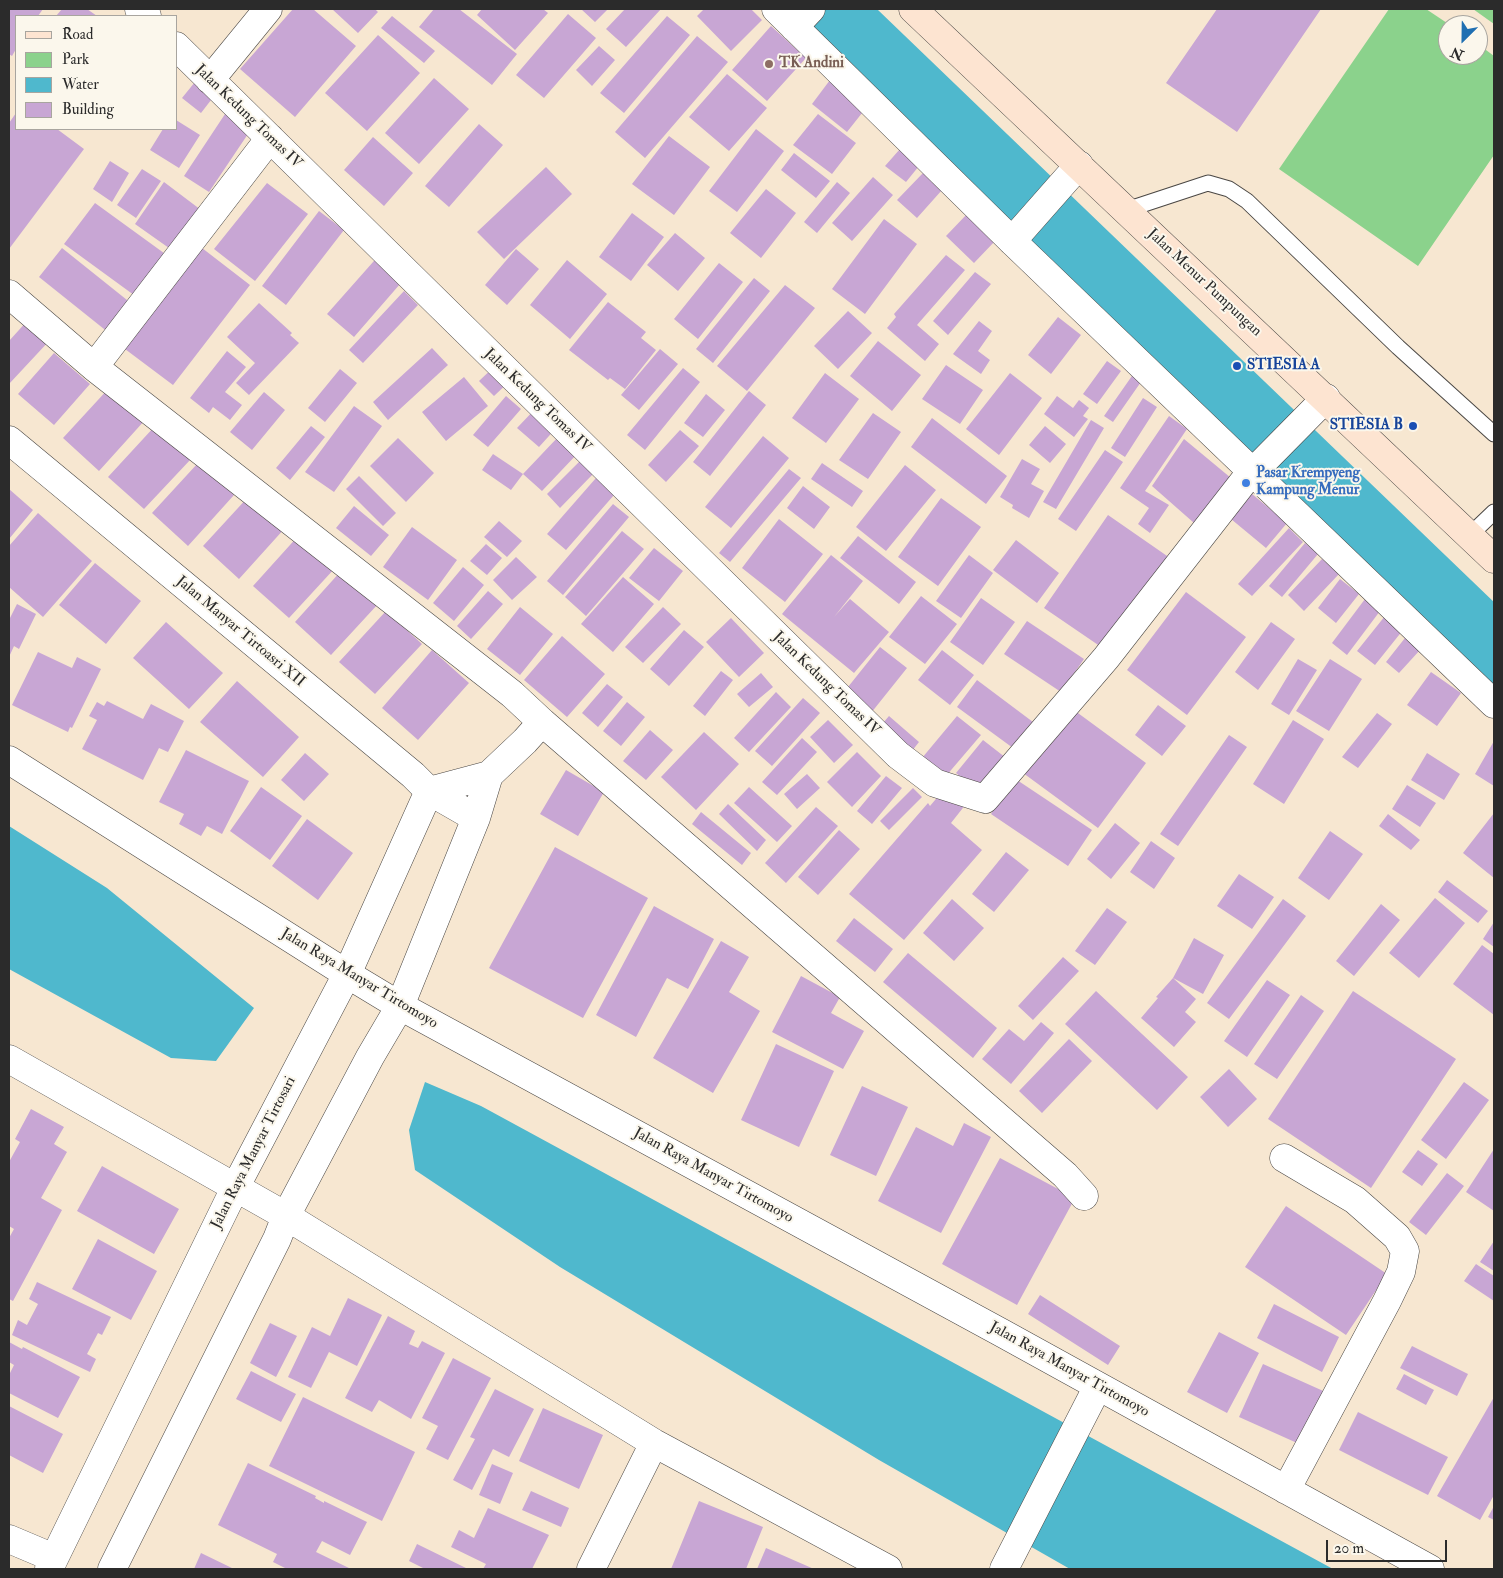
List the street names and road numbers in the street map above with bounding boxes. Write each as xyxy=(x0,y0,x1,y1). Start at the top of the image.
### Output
street label: Jalan Kedung Tomas IV xyxy=(191,61,305,173)
street label: Jalan Menur Pumpungan xyxy=(1143,225,1265,341)
street label: Jalan Kedung Tomas IV xyxy=(480,345,594,457)
street label: Jalan Manyar Tirtoasri XII xyxy=(172,573,308,691)
street label: Jalan Kedung Tomas IV xyxy=(769,628,883,740)
street label: Jalan Raya Manyar Tirtomoyo xyxy=(277,925,441,1033)
street label: Jalan Raya Manyar Tirtosari xyxy=(208,1074,300,1232)
street label: Jalan Raya Manyar Tirtomoyo xyxy=(630,1124,796,1228)
street label: Jalan Raya Manyar Tirtomoyo xyxy=(986,1318,1152,1422)

